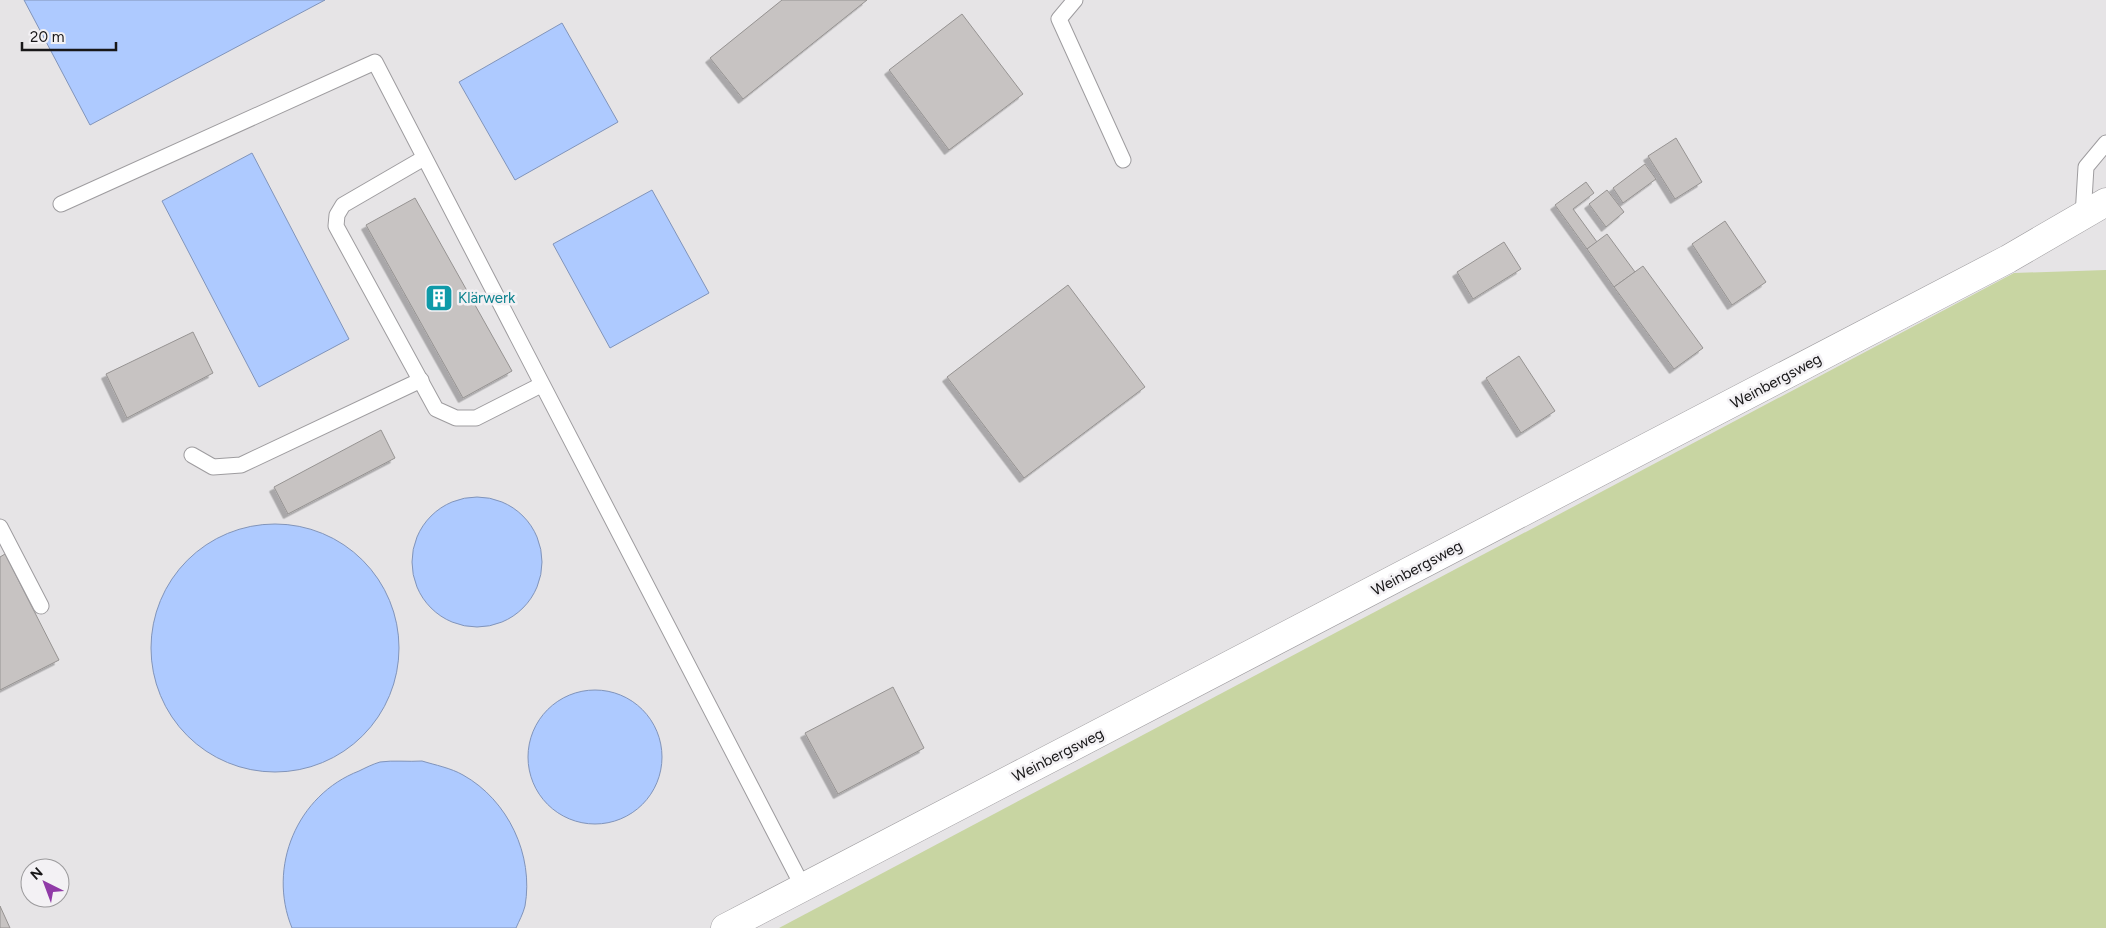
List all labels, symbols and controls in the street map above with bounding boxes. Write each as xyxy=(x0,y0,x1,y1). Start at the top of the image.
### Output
scale bar xyxy=(22,20,116,52)
text: 20 m xyxy=(30,28,64,46)
building icon: Klärwerk xyxy=(424,283,454,313)
place label: Klärwerk xyxy=(458,289,516,307)
street label: Weinbergsweg xyxy=(1728,350,1824,412)
street label: Weinbergsweg xyxy=(1369,537,1465,599)
street label: Weinbergsweg xyxy=(1009,724,1107,786)
north arrow xyxy=(20,858,70,908)
text: N xyxy=(27,864,46,884)

